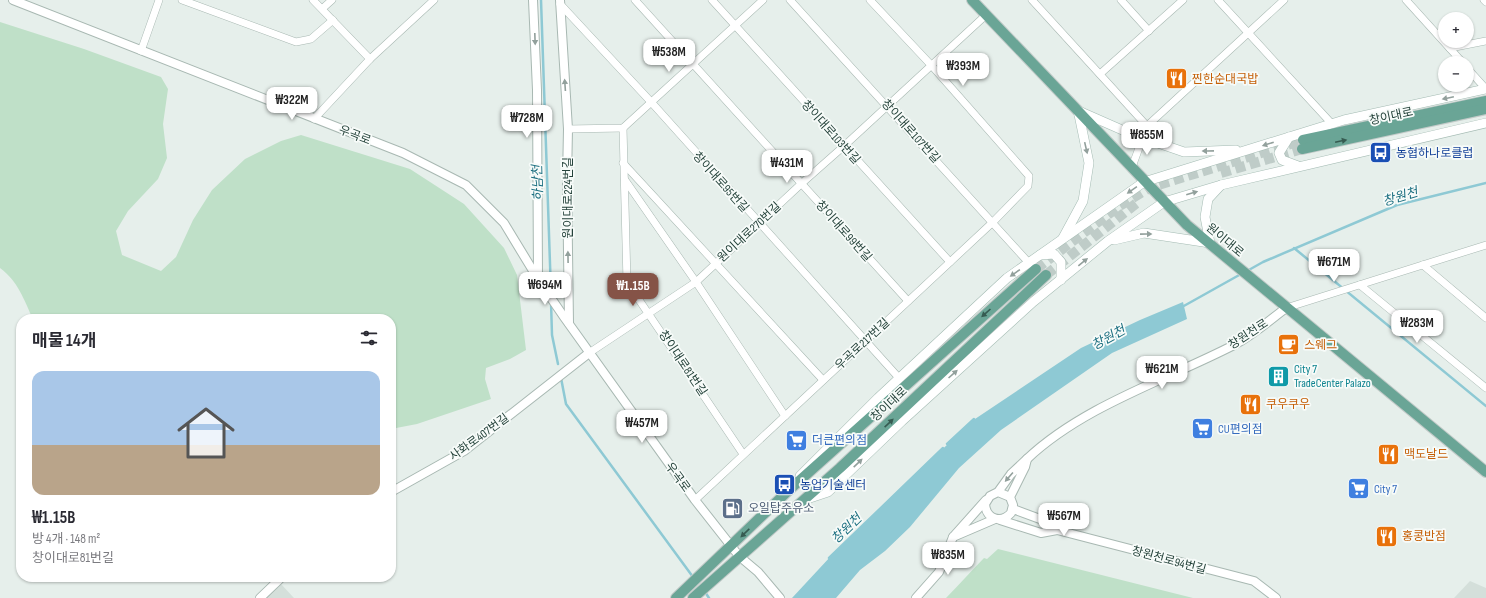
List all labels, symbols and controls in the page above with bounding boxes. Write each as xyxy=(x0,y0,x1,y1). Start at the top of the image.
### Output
map controls xyxy=(1438,12,1474,92)
button: + xyxy=(1438,12,1474,48)
one-way arrow xyxy=(531,33,538,45)
pin: ₩538M xyxy=(641,39,697,73)
text: ₩538M xyxy=(652,44,686,60)
pin: ₩393M xyxy=(935,53,991,87)
button: − xyxy=(1438,56,1474,92)
text: ₩393M xyxy=(946,58,980,74)
restaurant icon: 찐한순대국밥 xyxy=(1163,66,1189,92)
place label: 찐한순대국밥 xyxy=(1192,72,1258,87)
one-way arrow xyxy=(562,79,569,91)
pin: ₩322M xyxy=(264,87,320,121)
text: ₩322M xyxy=(275,92,309,108)
one-way arrow xyxy=(1442,95,1454,101)
street label: 창이대로107번길 xyxy=(878,96,943,166)
street label: 창이대로103번길 xyxy=(798,97,863,167)
pin: ₩728M xyxy=(499,105,555,139)
street label: 창이대로 xyxy=(1368,105,1414,128)
text: ₩728M xyxy=(510,110,544,126)
pin: ₩855M xyxy=(1119,122,1175,156)
street label: 우곡로 xyxy=(337,123,373,148)
text: ₩855M xyxy=(1130,127,1164,143)
one-way arrow xyxy=(1334,137,1347,143)
bus stop icon: 농협하나로클럽 xyxy=(1367,140,1393,166)
one-way arrow xyxy=(1262,141,1274,147)
one-way arrow xyxy=(1084,142,1090,155)
place label: 농협하나로클럽 xyxy=(1396,146,1473,161)
one-way arrow xyxy=(1201,148,1214,154)
street label: 창이대로95번길 xyxy=(690,149,752,216)
pin: ₩431M xyxy=(759,150,815,184)
text: ₩431M xyxy=(771,155,803,171)
street label: 원이대로224번길 xyxy=(561,157,576,239)
water label: 하남천 xyxy=(529,164,547,201)
water label: 창원천 xyxy=(1381,184,1421,210)
one-way arrow xyxy=(1127,186,1138,194)
one-way arrow xyxy=(1186,190,1198,196)
street label: 창이대로99번길 xyxy=(812,198,875,265)
street label: 원이대로270번길 xyxy=(714,199,784,266)
street label: 원이대로 xyxy=(1203,220,1246,260)
one-way arrow xyxy=(1140,231,1153,237)
pin: ₩671M xyxy=(1306,249,1362,283)
one-way arrow xyxy=(565,250,571,263)
text: ₩671M xyxy=(1318,254,1350,270)
one-way arrow xyxy=(1078,257,1088,266)
one-way arrow xyxy=(1009,269,1020,277)
pin: ₩694M xyxy=(517,272,573,306)
pin: ₩1.15B xyxy=(600,273,666,307)
text: ₩694M xyxy=(528,277,562,293)
text: ₩1.15B xyxy=(616,278,650,294)
one-way arrow xyxy=(981,309,992,318)
pin: ₩283M xyxy=(1389,310,1445,344)
street label: 우곡로217번길 xyxy=(832,315,893,373)
text: ₩283M xyxy=(1400,315,1434,331)
street label: 창원천로 xyxy=(1226,316,1271,353)
water label: 창원천 xyxy=(1089,322,1129,354)
icon: filters xyxy=(358,327,380,349)
street label: 창이대로81번길 xyxy=(655,328,710,399)
text: 매물 14개 xyxy=(32,331,96,351)
cafe icon: 스웨그 xyxy=(1275,332,1301,358)
place label: 스웨그 xyxy=(1304,338,1337,353)
pin: ₩621M xyxy=(1134,356,1190,390)
text: ₩621M xyxy=(1146,361,1178,377)
place label: City 7 TradeCenter Palazo xyxy=(1294,362,1371,391)
building icon: City 7 TradeCenter Palazo xyxy=(1265,363,1291,389)
one-way arrow xyxy=(948,370,958,379)
street label: 창이대로 xyxy=(868,384,911,425)
restaurant icon: 쿠우쿠우 xyxy=(1237,391,1263,417)
icon: home xyxy=(170,397,242,469)
place label: 쿠우쿠우 xyxy=(1266,397,1310,412)
pin: ₩457M xyxy=(614,410,670,444)
street label: 사화로407번길 xyxy=(446,411,512,464)
text: ₩457M xyxy=(625,415,659,431)
supermarket icon: CU편의점 xyxy=(1190,416,1216,442)
one-way arrow xyxy=(883,418,894,427)
place label: CU편의점 xyxy=(1218,422,1263,437)
supermarket icon: 더큰편의점 xyxy=(784,427,810,453)
place label: 더큰편의점 xyxy=(812,433,867,448)
restaurant icon: 맥도날드 xyxy=(1375,441,1401,467)
place label: 맥도날드 xyxy=(1404,447,1448,462)
one-way arrow xyxy=(853,458,863,468)
street label: 우곡로 xyxy=(662,459,693,495)
one-way arrow xyxy=(1004,471,1013,482)
bus stop icon: 농업기술센터 xyxy=(772,472,798,498)
supermarket icon: City 7 xyxy=(1346,476,1372,502)
place label: 농업기술센터 xyxy=(800,478,866,493)
place label: City 7 xyxy=(1374,482,1397,497)
fuel station icon: 오일탑주유소 xyxy=(720,495,746,521)
place label: 오일탑주유소 xyxy=(748,501,814,516)
pin: ₩567M xyxy=(1036,503,1092,537)
text: ₩1.15B xyxy=(32,508,75,528)
text: ₩567M xyxy=(1047,508,1081,524)
water label: 창원천 xyxy=(828,510,866,547)
restaurant icon: 홍콩반점 xyxy=(1373,523,1399,549)
one-way arrow xyxy=(740,528,750,538)
place label: 홍콩반점 xyxy=(1402,529,1446,544)
text: 방 4개 · 148 m² xyxy=(32,531,100,547)
pin: ₩835M xyxy=(920,542,976,576)
street label: 창원천로94번길 xyxy=(1130,543,1208,578)
text: ₩835M xyxy=(931,547,965,563)
text: 창이대로81번길 xyxy=(32,550,114,566)

